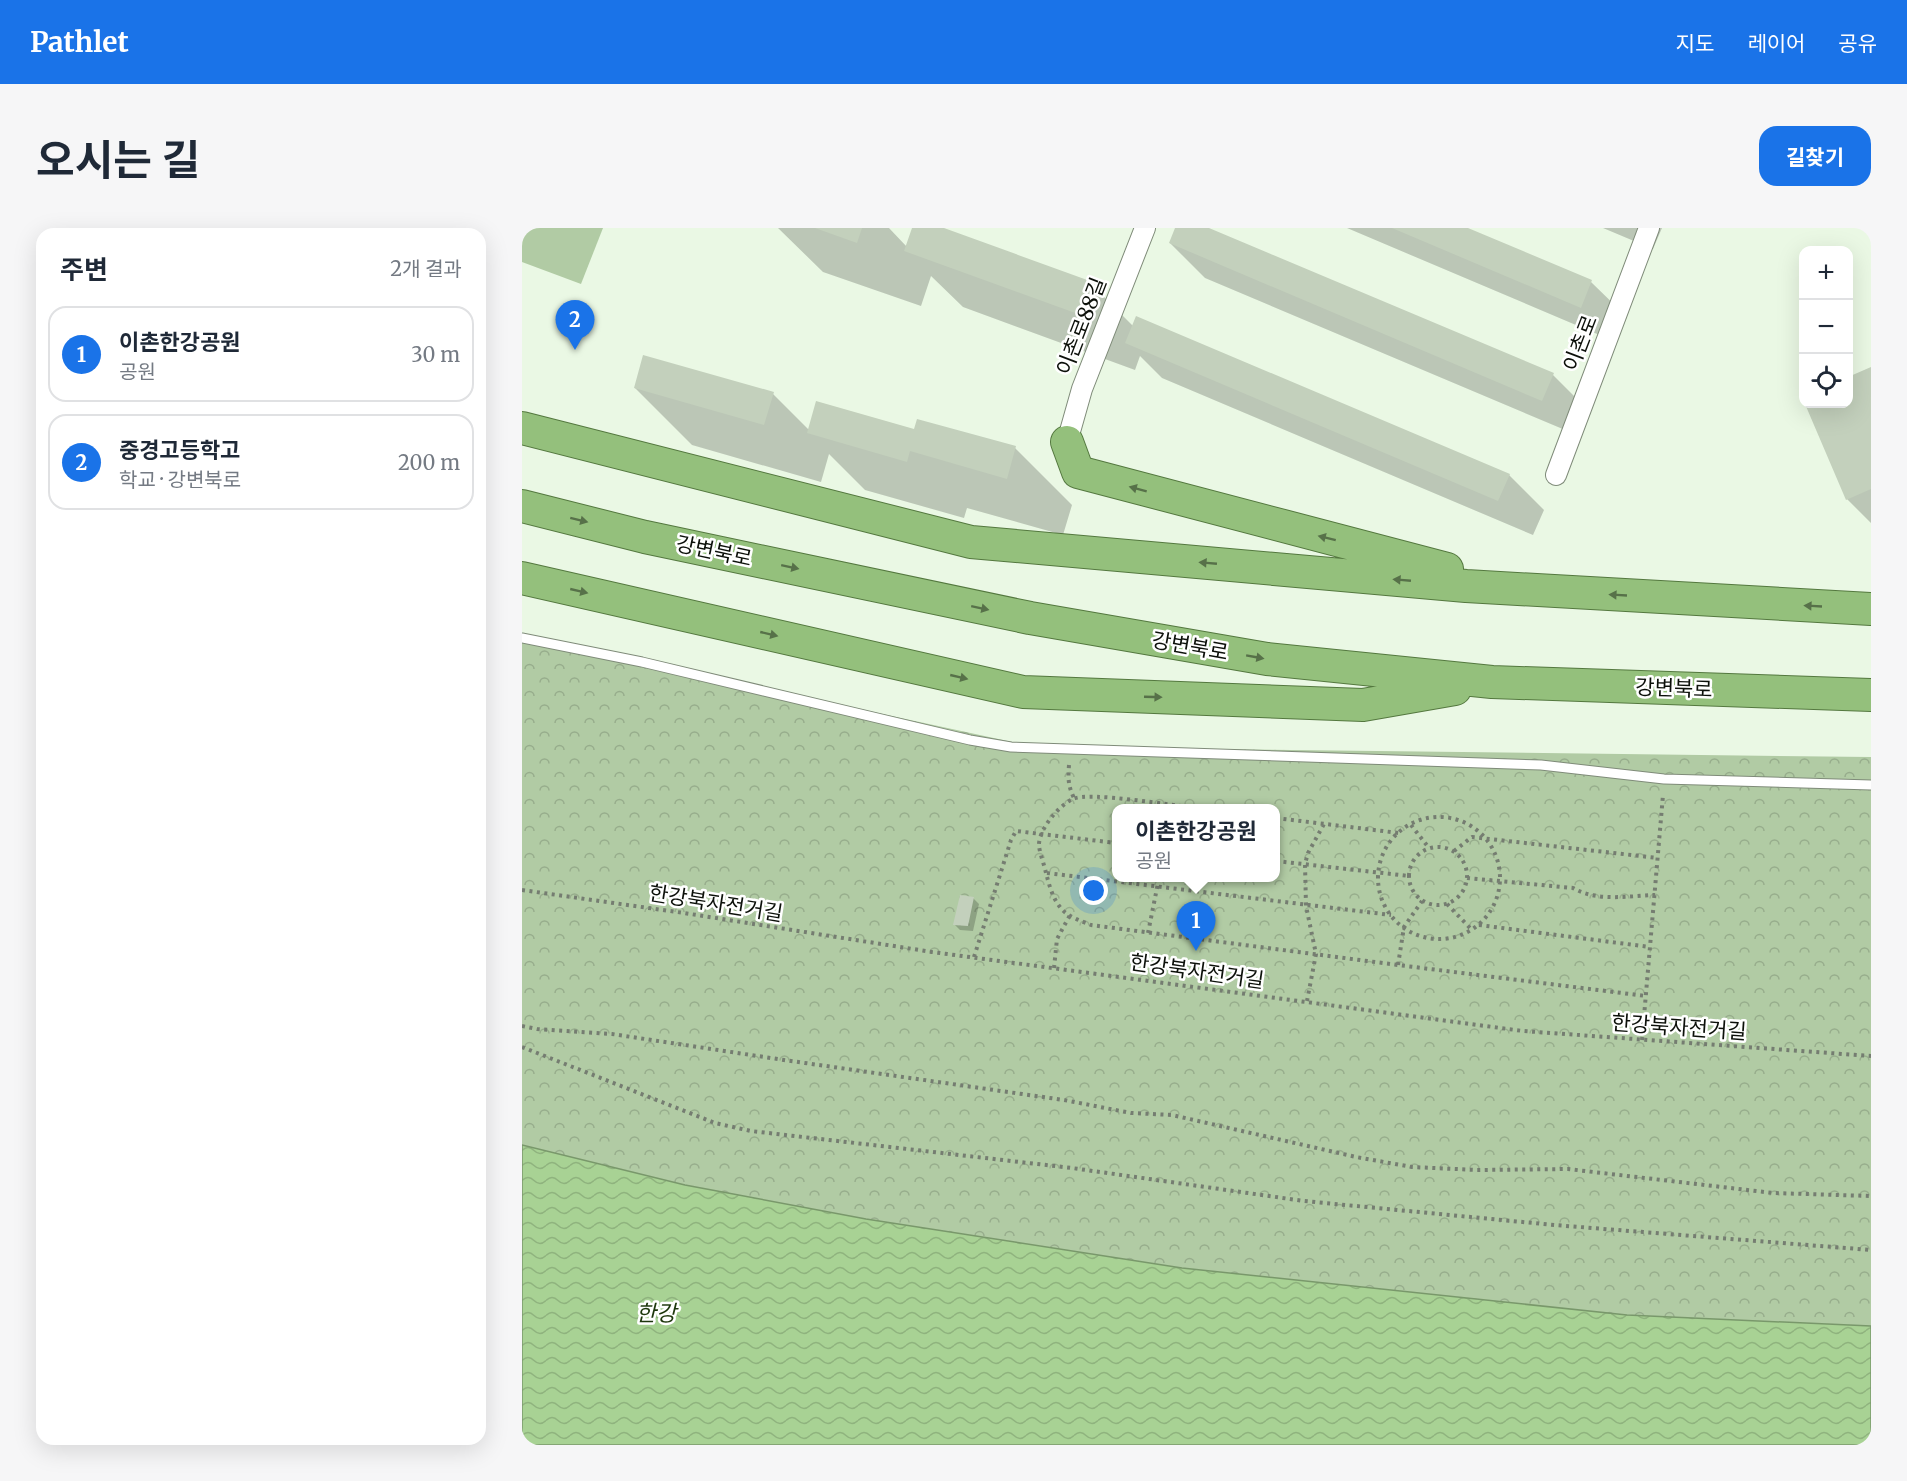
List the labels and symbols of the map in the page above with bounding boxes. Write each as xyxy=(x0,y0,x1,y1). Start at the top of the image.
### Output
street label: 이촌로88길 xyxy=(1050,273,1112,379)
pin: 2 xyxy=(556,300,594,350)
street label: 이촌로 xyxy=(1557,311,1603,375)
one-way arrow xyxy=(1129,484,1147,493)
one-way arrow xyxy=(570,516,588,526)
street label: 강변북로 xyxy=(673,530,755,572)
one-way arrow xyxy=(1318,533,1336,542)
one-way arrow xyxy=(1199,558,1218,568)
one-way arrow xyxy=(780,563,799,572)
one-way arrow xyxy=(1393,575,1412,585)
one-way arrow xyxy=(570,586,588,596)
one-way arrow xyxy=(1608,590,1627,599)
one-way arrow xyxy=(1803,601,1822,610)
one-way arrow xyxy=(971,604,990,613)
street label: 강변북로 xyxy=(1150,626,1230,666)
one-way arrow xyxy=(760,630,779,639)
one-way arrow xyxy=(1246,652,1265,661)
one-way arrow xyxy=(950,673,969,683)
street label: 강변북로 xyxy=(1635,673,1713,703)
one-way arrow xyxy=(1143,692,1162,701)
your location xyxy=(1079,876,1108,905)
street label: 한강북자전거길 xyxy=(647,879,785,927)
pin: 1 xyxy=(1176,902,1216,951)
street label: 한강북자전거길 xyxy=(1128,948,1266,994)
street label: 한강북자전거길 xyxy=(1611,1009,1747,1045)
water label: 한강 xyxy=(636,1299,679,1327)

